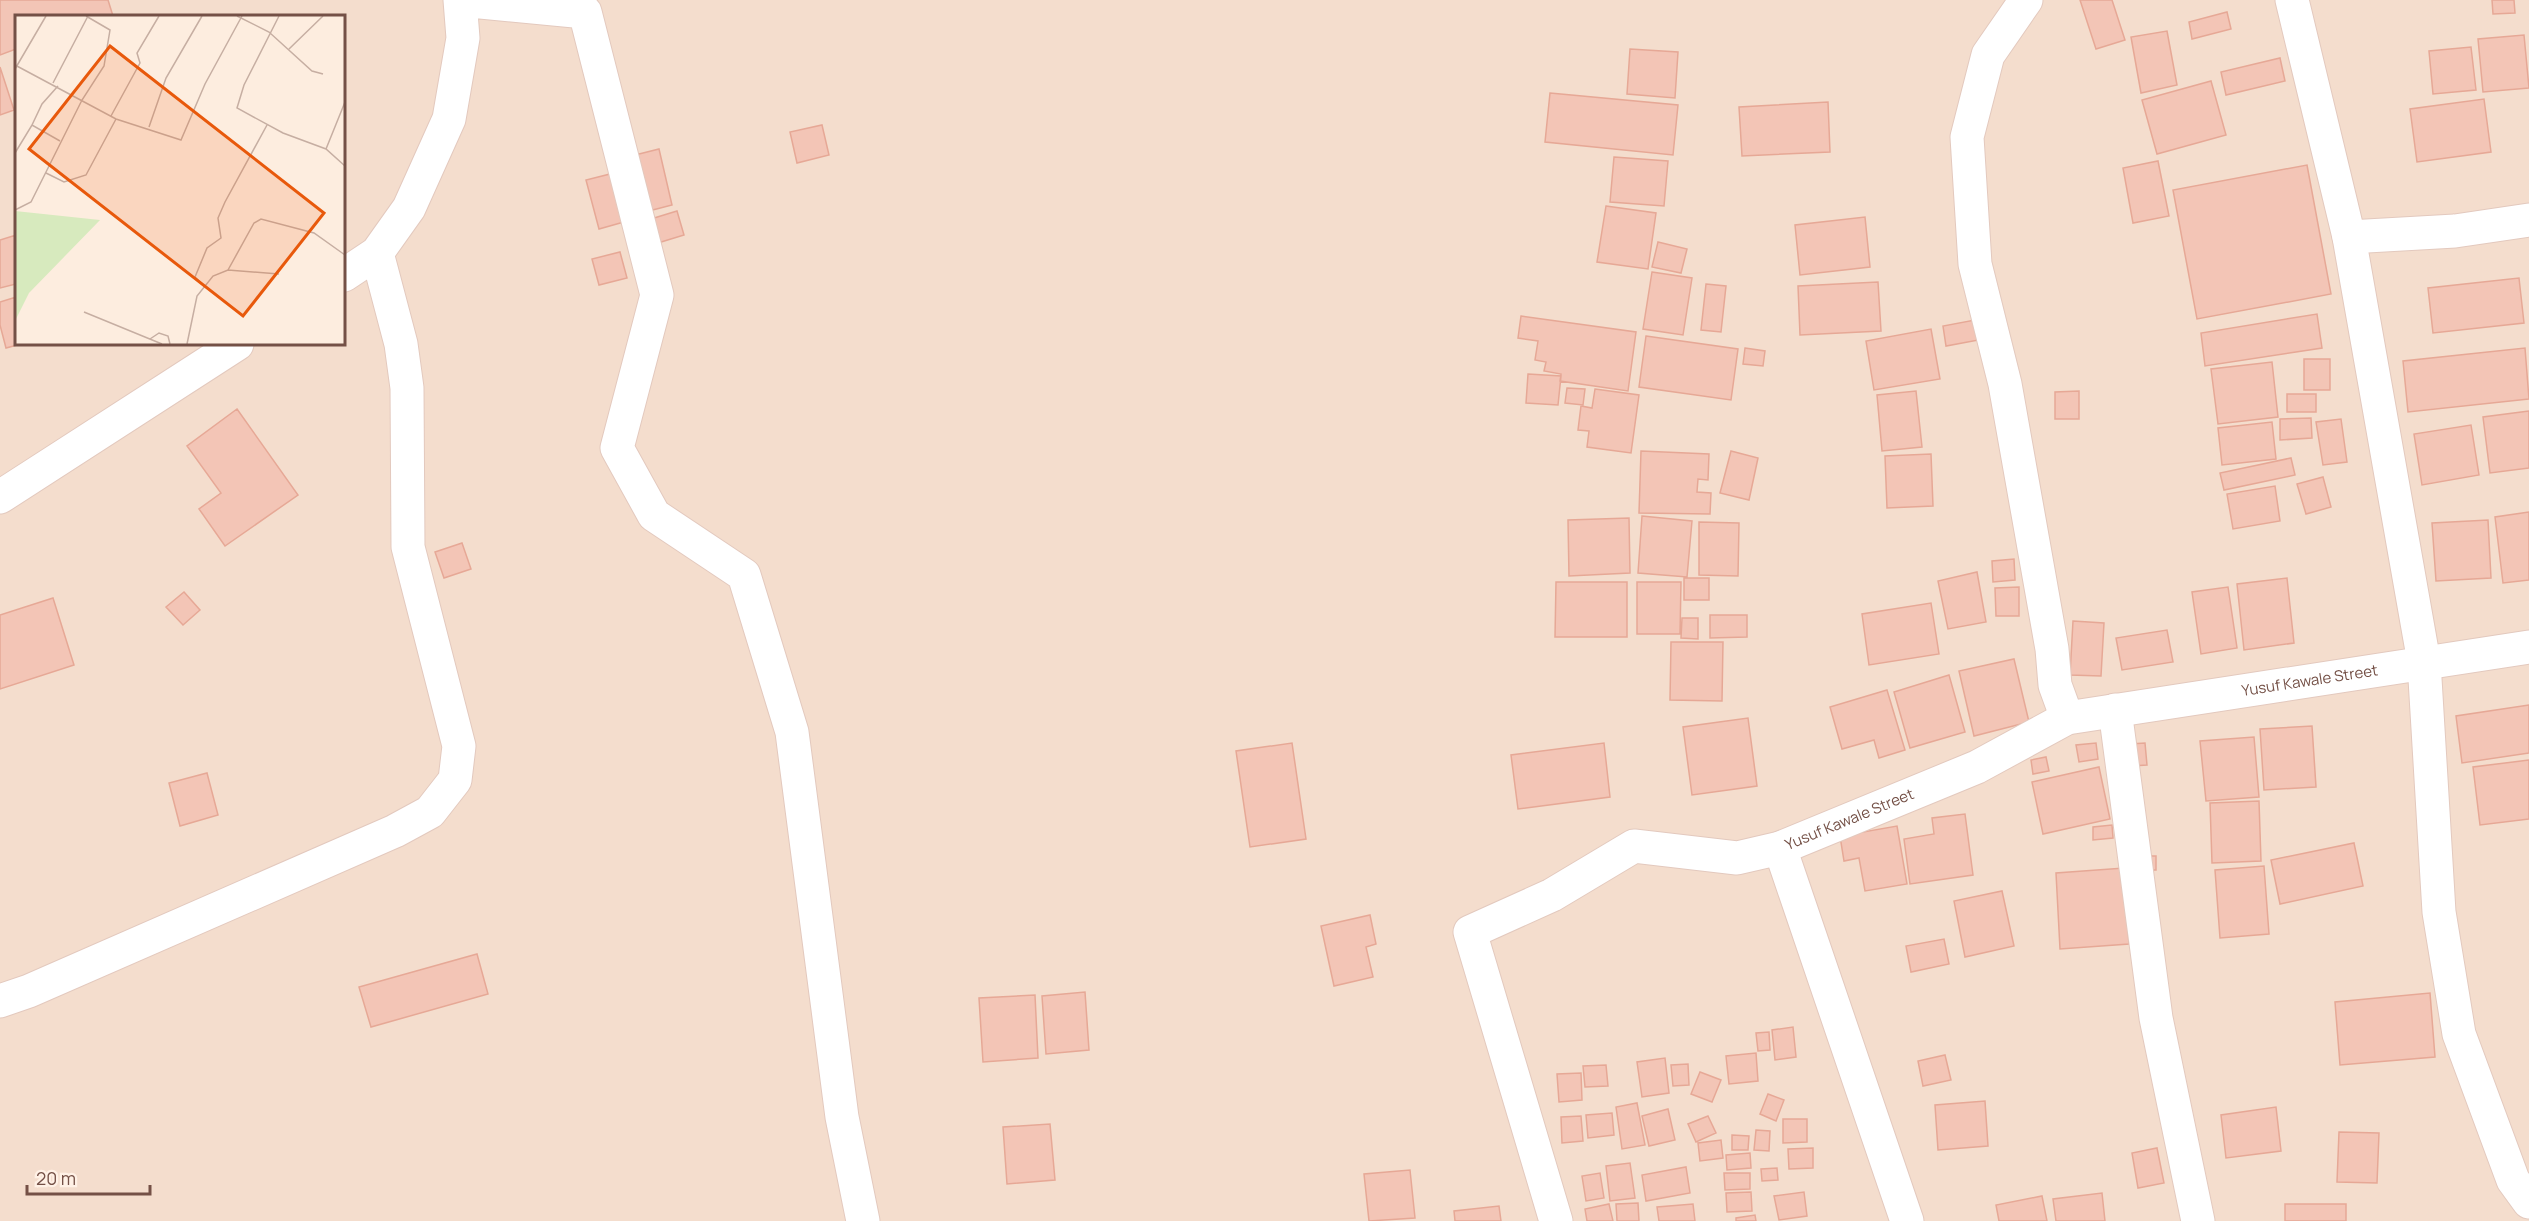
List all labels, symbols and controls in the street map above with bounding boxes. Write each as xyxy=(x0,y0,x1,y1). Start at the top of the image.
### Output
inset map xyxy=(15,15,345,345)
street label: Yusuf Kawale Street xyxy=(2240,659,2379,701)
street label: Yusuf Kawale Street xyxy=(1782,783,1917,855)
scale bar xyxy=(27,1158,150,1196)
text: 20 m xyxy=(36,1166,76,1190)

